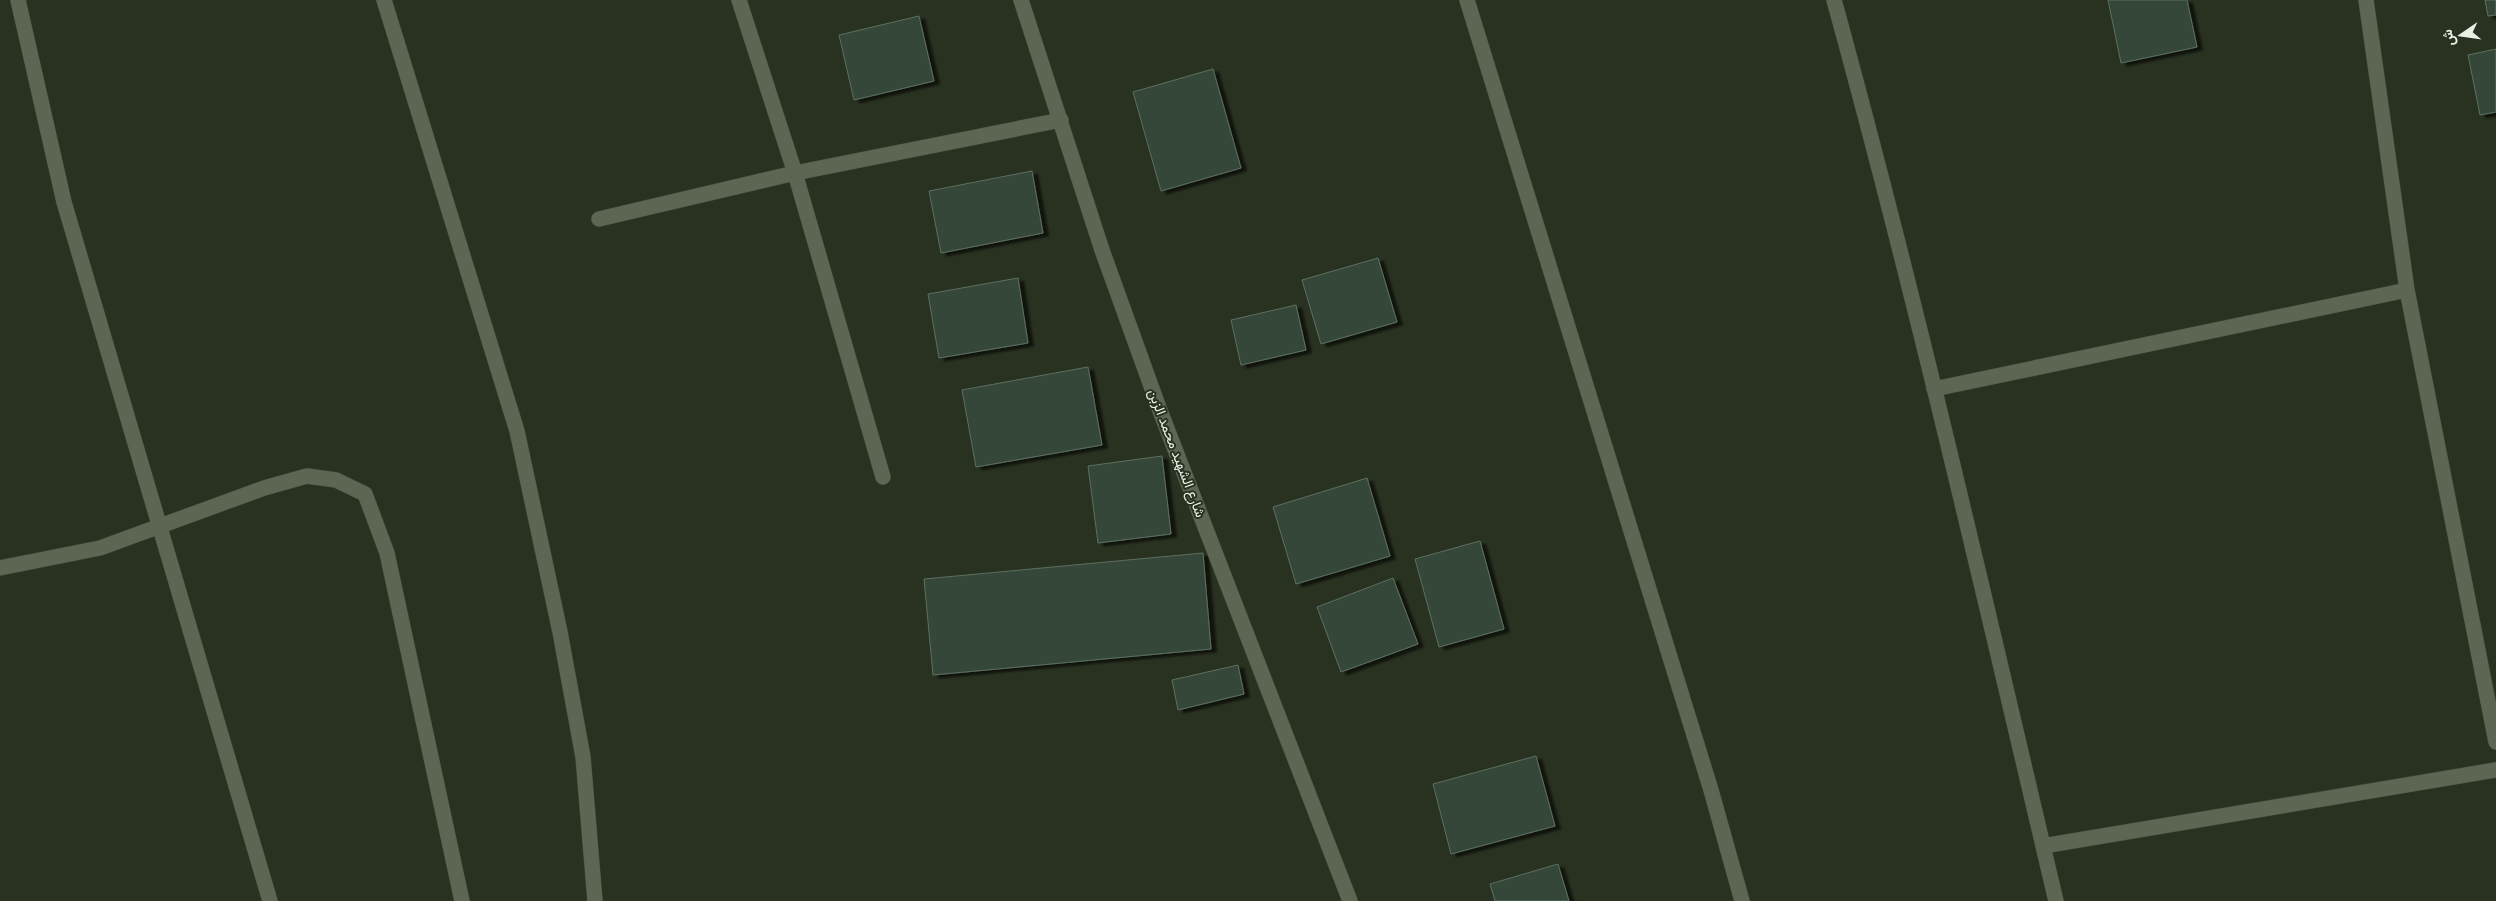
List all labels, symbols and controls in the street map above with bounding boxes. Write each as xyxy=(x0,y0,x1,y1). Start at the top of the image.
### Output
north arrow xyxy=(2436,10,2486,60)
text: ش xyxy=(2439,28,2459,48)
street label: شارع الشهيد محمد الزبن xyxy=(1142,387,1209,521)

